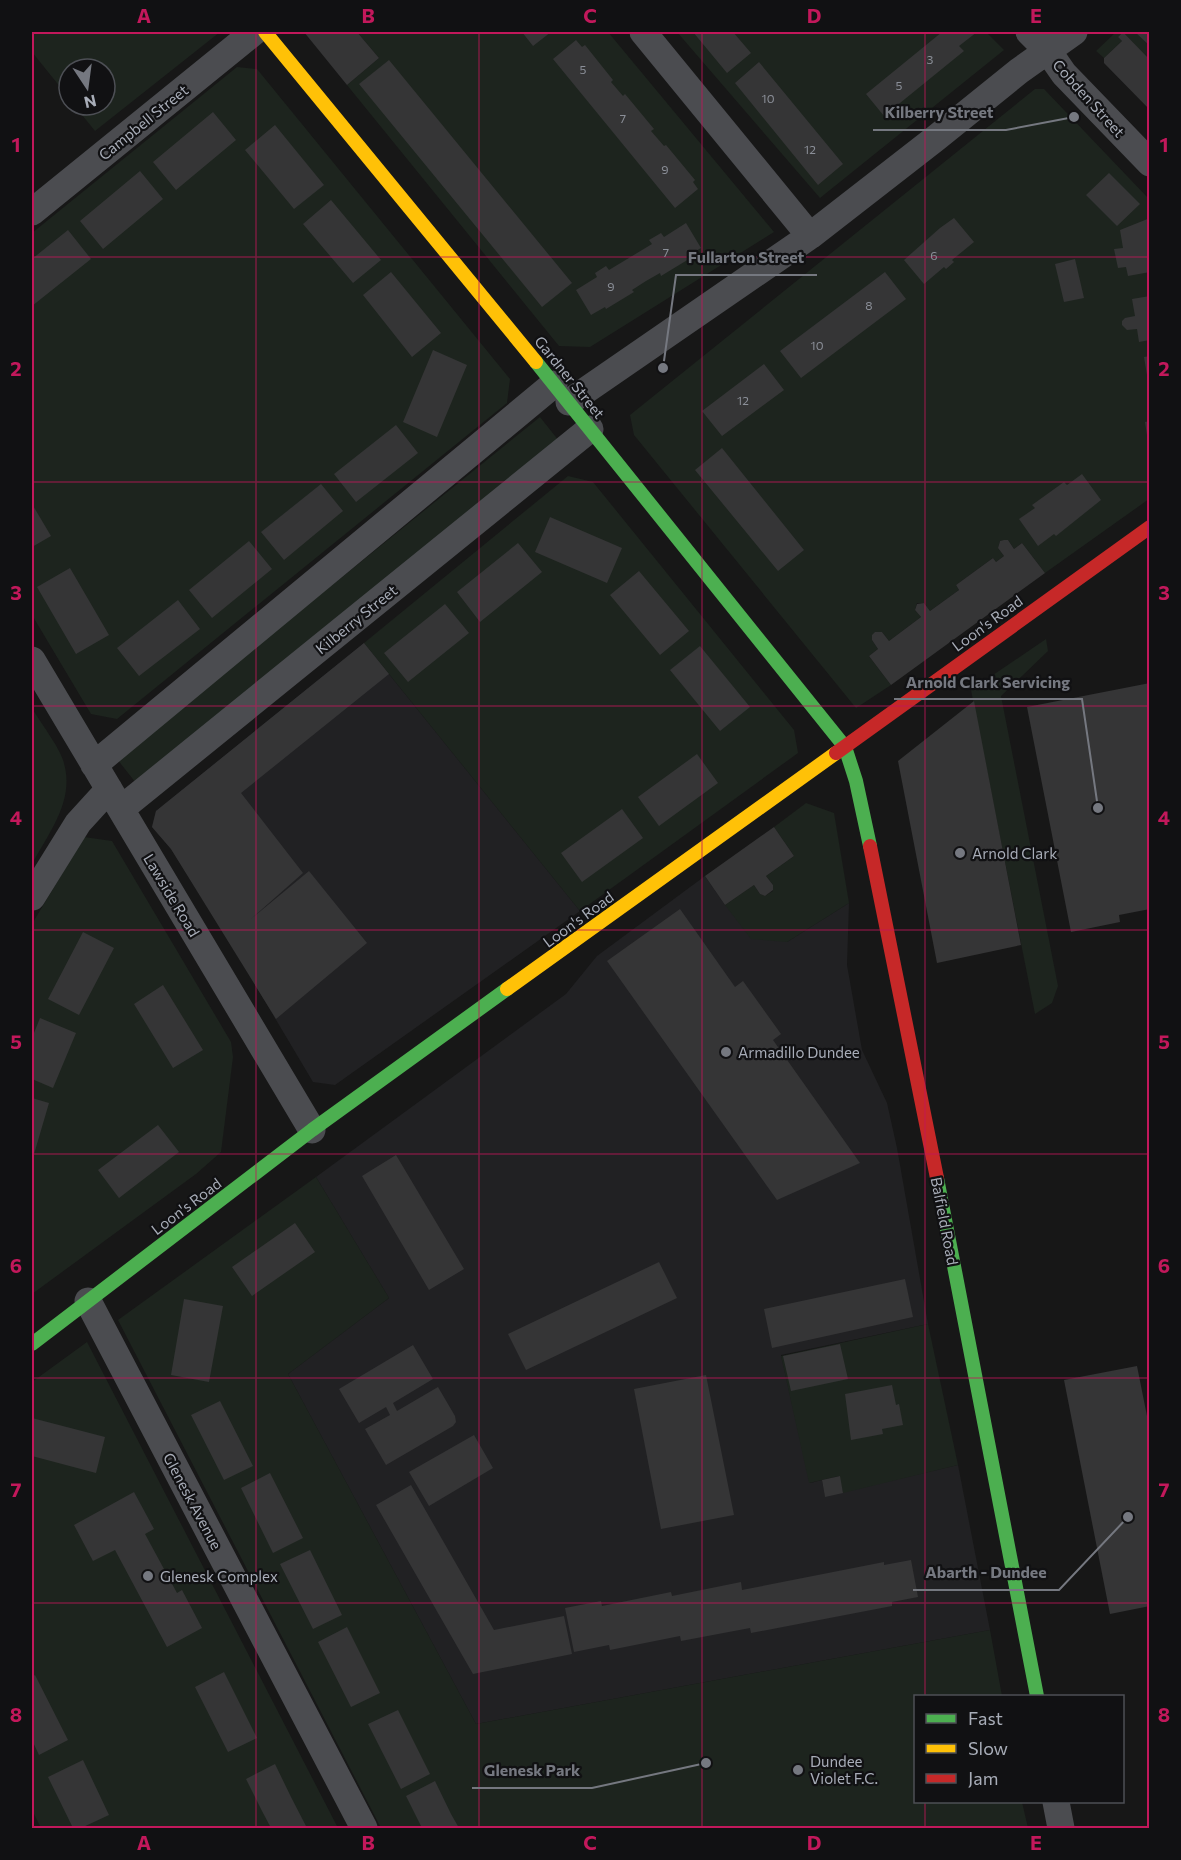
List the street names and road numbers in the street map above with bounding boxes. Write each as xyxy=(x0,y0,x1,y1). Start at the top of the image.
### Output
street label: Cobden Street xyxy=(1049,55,1129,141)
street label: Campbell Street xyxy=(95,80,191,164)
street label: Gardner Street xyxy=(531,332,609,422)
street label: Kilberry Street xyxy=(312,581,400,657)
street label: Loon's Road xyxy=(948,591,1026,655)
street label: Lawside Road xyxy=(140,850,204,940)
street label: Loon's Road xyxy=(539,887,617,951)
street label: Loon's Road xyxy=(147,1174,225,1238)
street label: Balfield Road xyxy=(928,1175,962,1267)
street label: Glenesk Avenue xyxy=(160,1450,226,1553)

